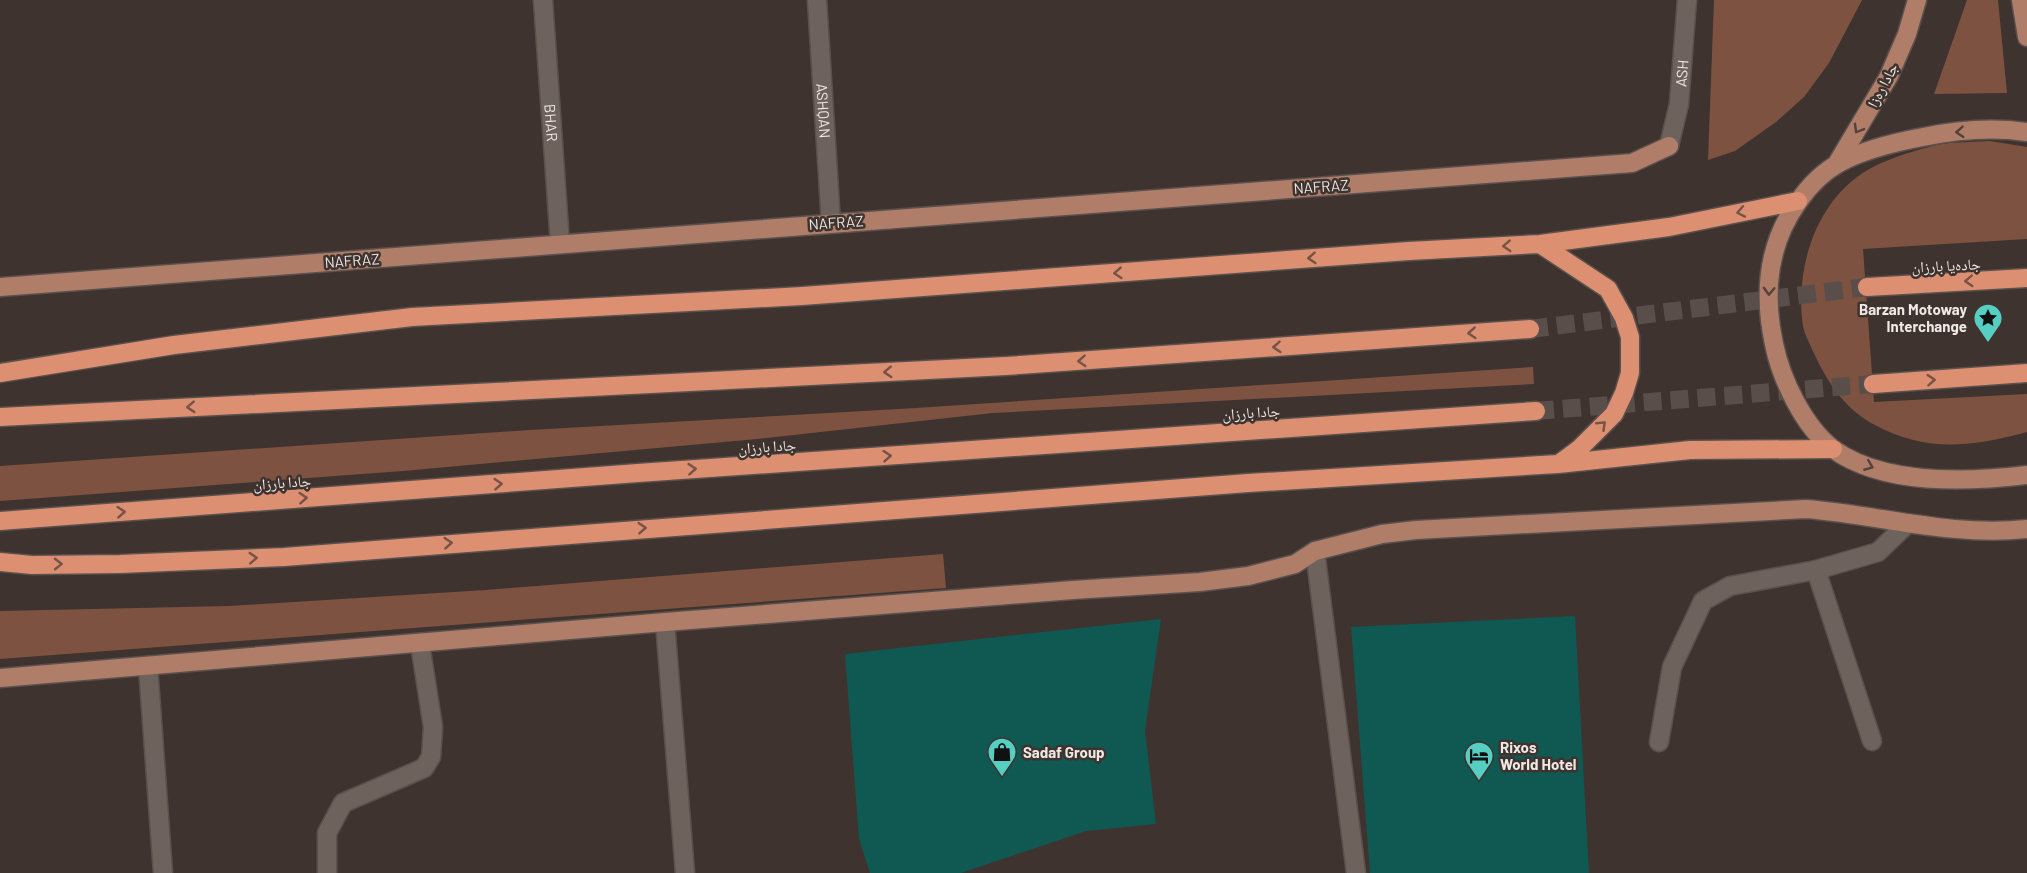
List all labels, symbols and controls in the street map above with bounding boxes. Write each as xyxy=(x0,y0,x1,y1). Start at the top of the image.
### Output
street label: ASH xyxy=(1671,59,1691,87)
street label: جادا ره‌زا xyxy=(1863,59,1902,111)
street label: ASHQAN xyxy=(813,83,835,139)
street label: BHAR xyxy=(541,103,562,142)
one-way arrow xyxy=(1853,123,1865,133)
one-way arrow xyxy=(1956,125,1965,138)
street label: NAFRAZ xyxy=(1293,175,1349,197)
one-way arrow xyxy=(1736,205,1746,218)
street label: NAFRAZ xyxy=(808,211,864,233)
one-way arrow xyxy=(1502,239,1511,252)
street label: NAFRAZ xyxy=(324,249,380,271)
one-way arrow xyxy=(1308,252,1317,265)
street label: جادەیا بارزان xyxy=(1911,254,1982,278)
one-way arrow xyxy=(1113,266,1122,279)
one-way arrow xyxy=(1964,275,1973,288)
one-way arrow xyxy=(1762,287,1775,296)
place label: Barzan Motoway Interchange xyxy=(1859,300,1967,335)
place icon: Barzan Motoway Interchange xyxy=(1972,302,2004,344)
one-way arrow xyxy=(1467,327,1476,340)
one-way arrow xyxy=(1272,340,1282,353)
one-way arrow xyxy=(1078,354,1087,367)
one-way arrow xyxy=(883,365,892,378)
one-way arrow xyxy=(1927,373,1936,386)
one-way arrow xyxy=(186,400,195,413)
street label: جادا بارزان xyxy=(1221,401,1281,425)
one-way arrow xyxy=(1595,422,1606,433)
street label: جادا بارزان xyxy=(737,435,797,459)
one-way arrow xyxy=(882,450,891,463)
one-way arrow xyxy=(1863,459,1874,471)
one-way arrow xyxy=(688,463,697,476)
street label: جادا بارزان xyxy=(252,471,312,495)
one-way arrow xyxy=(493,477,502,490)
one-way arrow xyxy=(299,492,308,505)
one-way arrow xyxy=(117,506,126,519)
one-way arrow xyxy=(638,522,647,535)
one-way arrow xyxy=(443,537,452,550)
one-way arrow xyxy=(249,552,258,565)
one-way arrow xyxy=(54,558,63,571)
shop icon: Sadaf Group xyxy=(986,736,1018,778)
place label: Rixos World Hotel xyxy=(1500,738,1577,773)
hotel icon: Rixos World Hotel xyxy=(1463,740,1495,782)
place label: Sadaf Group xyxy=(1023,743,1105,761)

